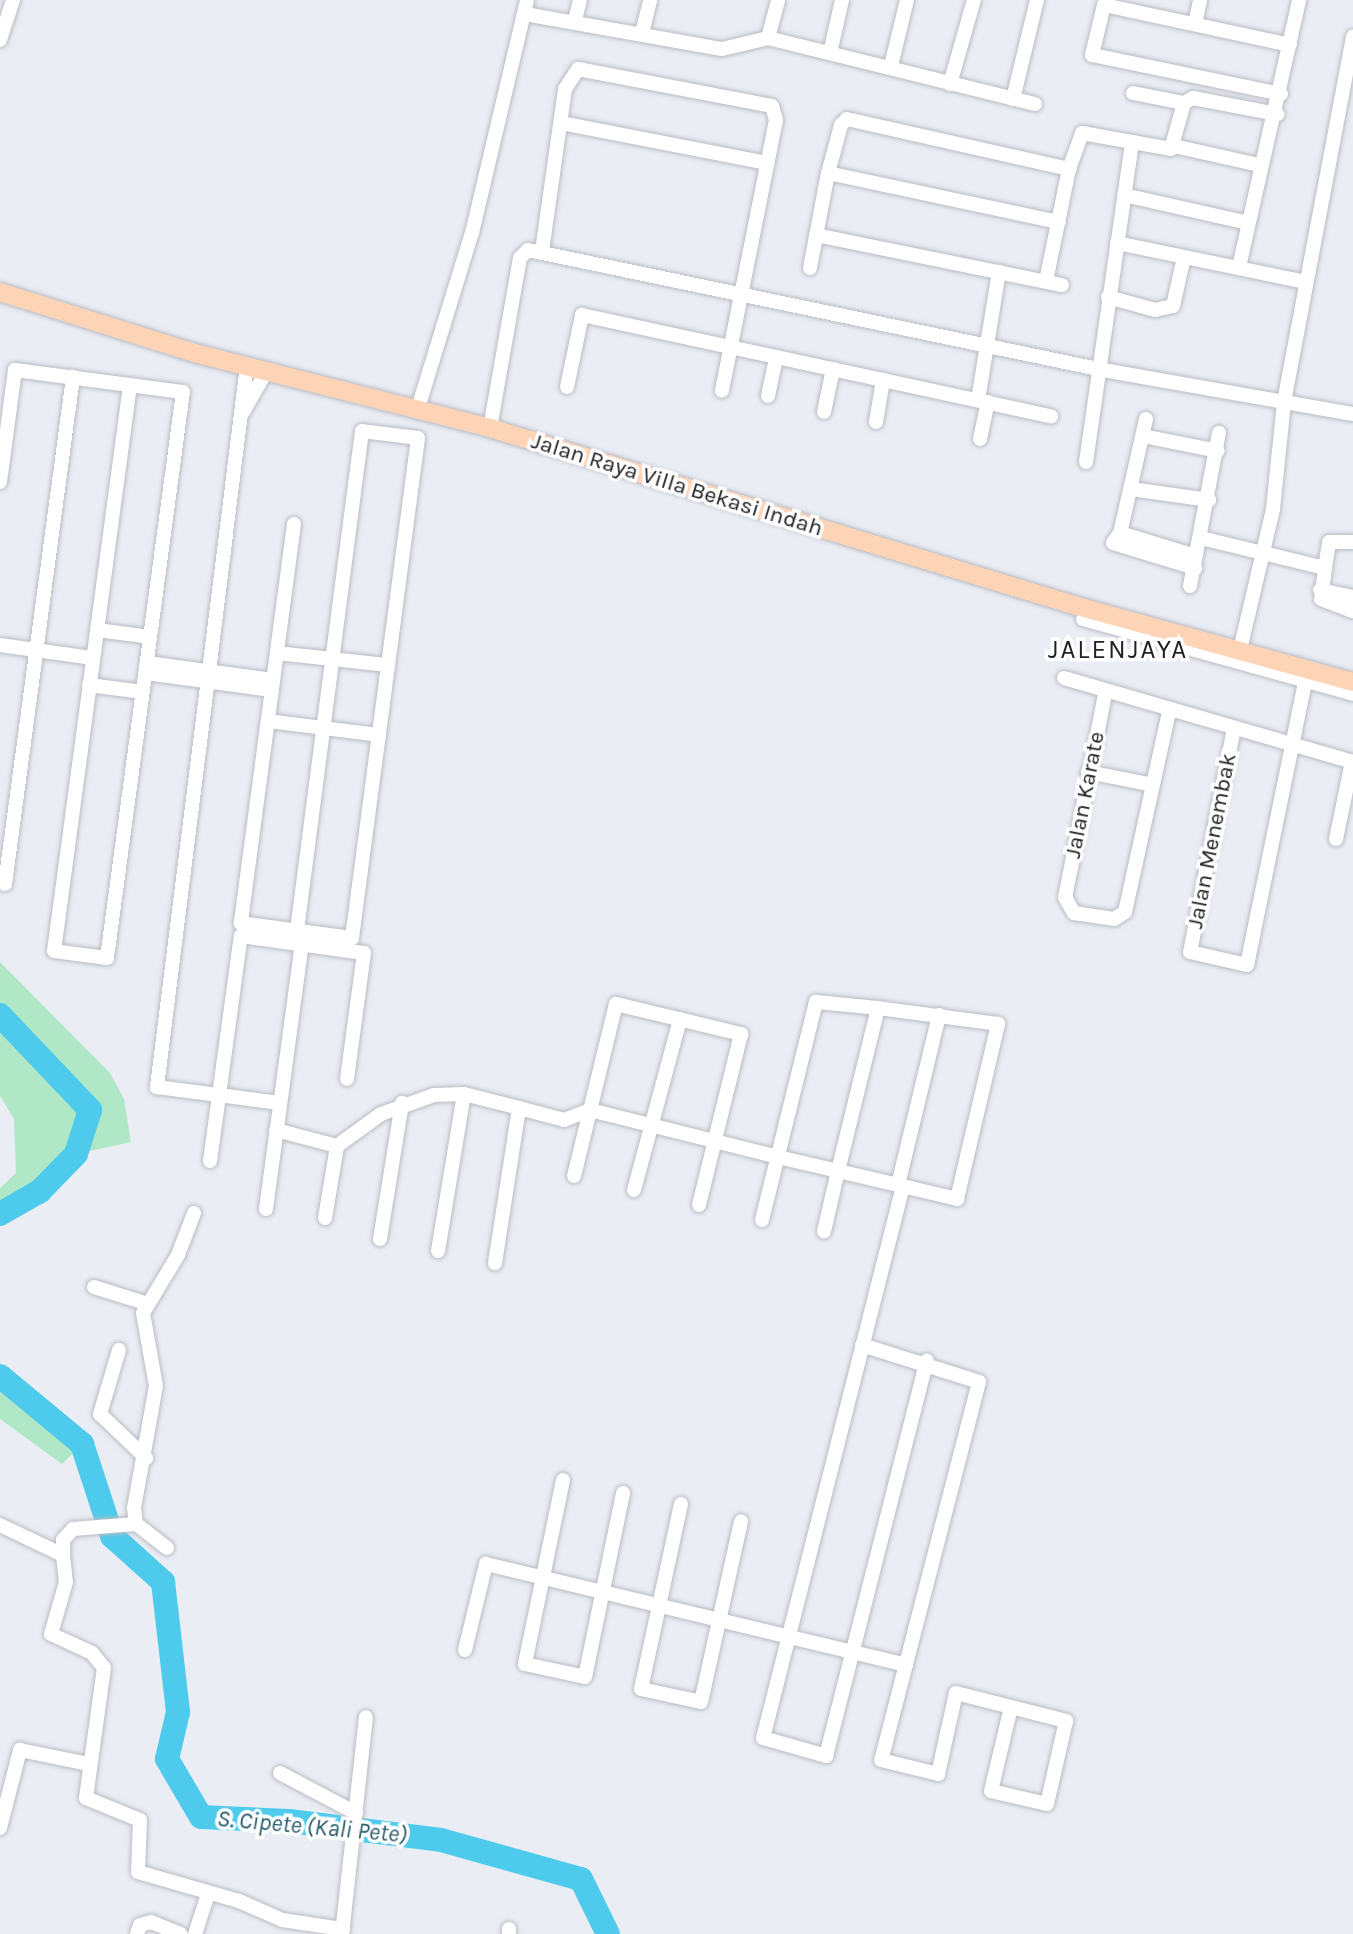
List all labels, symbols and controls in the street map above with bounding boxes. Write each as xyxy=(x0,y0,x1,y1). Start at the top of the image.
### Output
street label: Jalan Raya Villa Bekasi Indah xyxy=(528,427,826,543)
district label: JALENJAYA xyxy=(1049,634,1187,666)
street label: Jalan Karate xyxy=(1059,729,1111,861)
street label: Jalan Menembak xyxy=(1181,751,1243,931)
water label: S. Cipete (Kali Pete) xyxy=(216,1804,408,1850)

